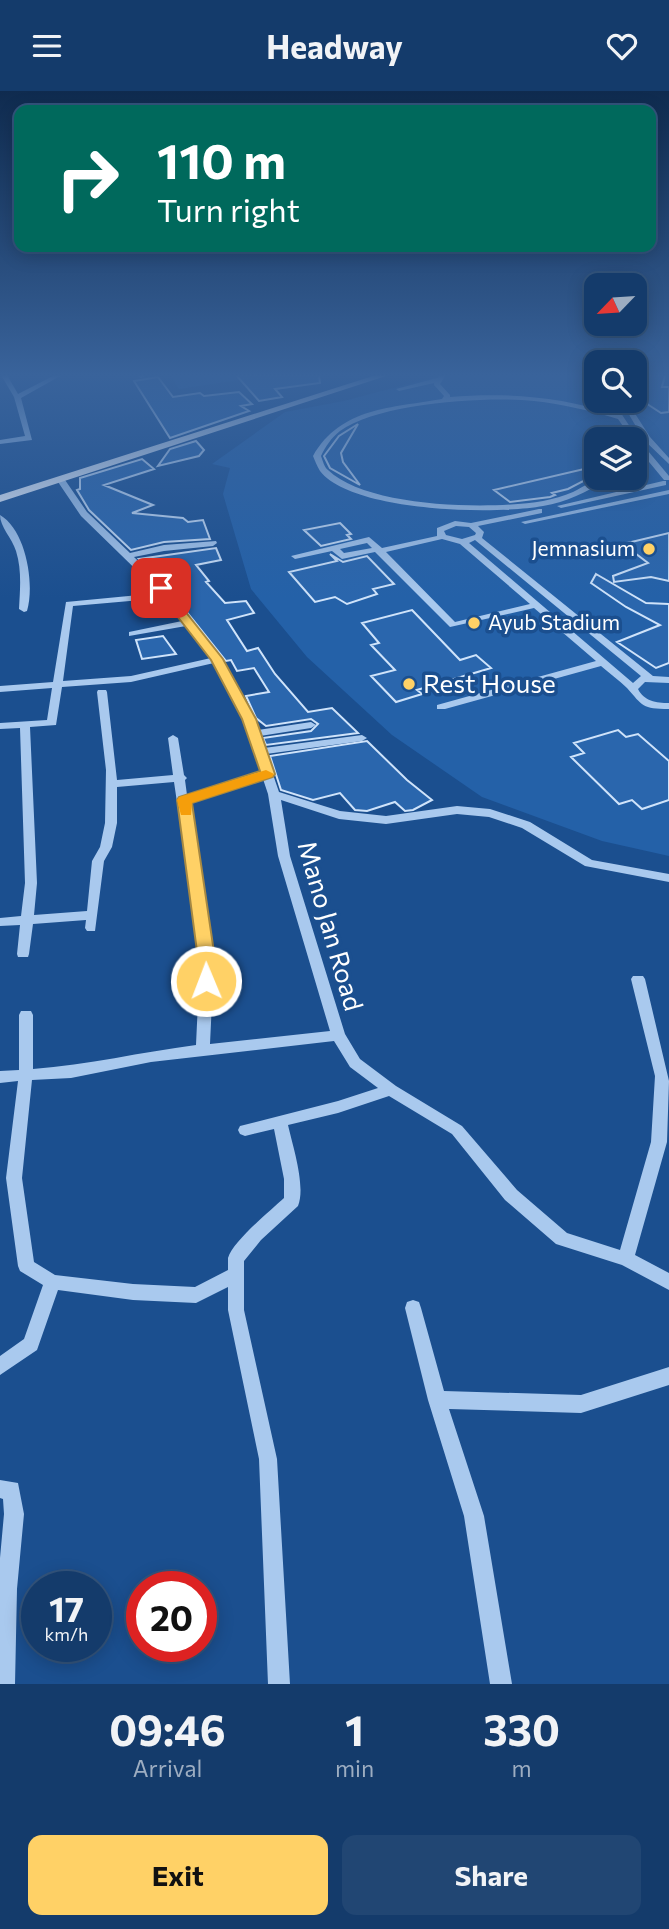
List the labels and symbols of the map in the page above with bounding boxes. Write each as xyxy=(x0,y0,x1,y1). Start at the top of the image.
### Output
north arrow xyxy=(584,273,648,336)
place label: Jemnasium xyxy=(531,535,635,560)
marker: Jemnasium xyxy=(641,541,657,557)
pin xyxy=(131,558,191,618)
place label: Ayub Stadium xyxy=(488,609,620,634)
marker: Ayub Stadium xyxy=(466,615,482,631)
place label: Rest House xyxy=(423,667,556,698)
marker: Rest House xyxy=(401,676,417,692)
street label: Mano Jan Road xyxy=(292,837,371,1014)
position arrow xyxy=(169,944,243,1018)
speed limit sign: 20 xyxy=(126,1571,217,1662)

